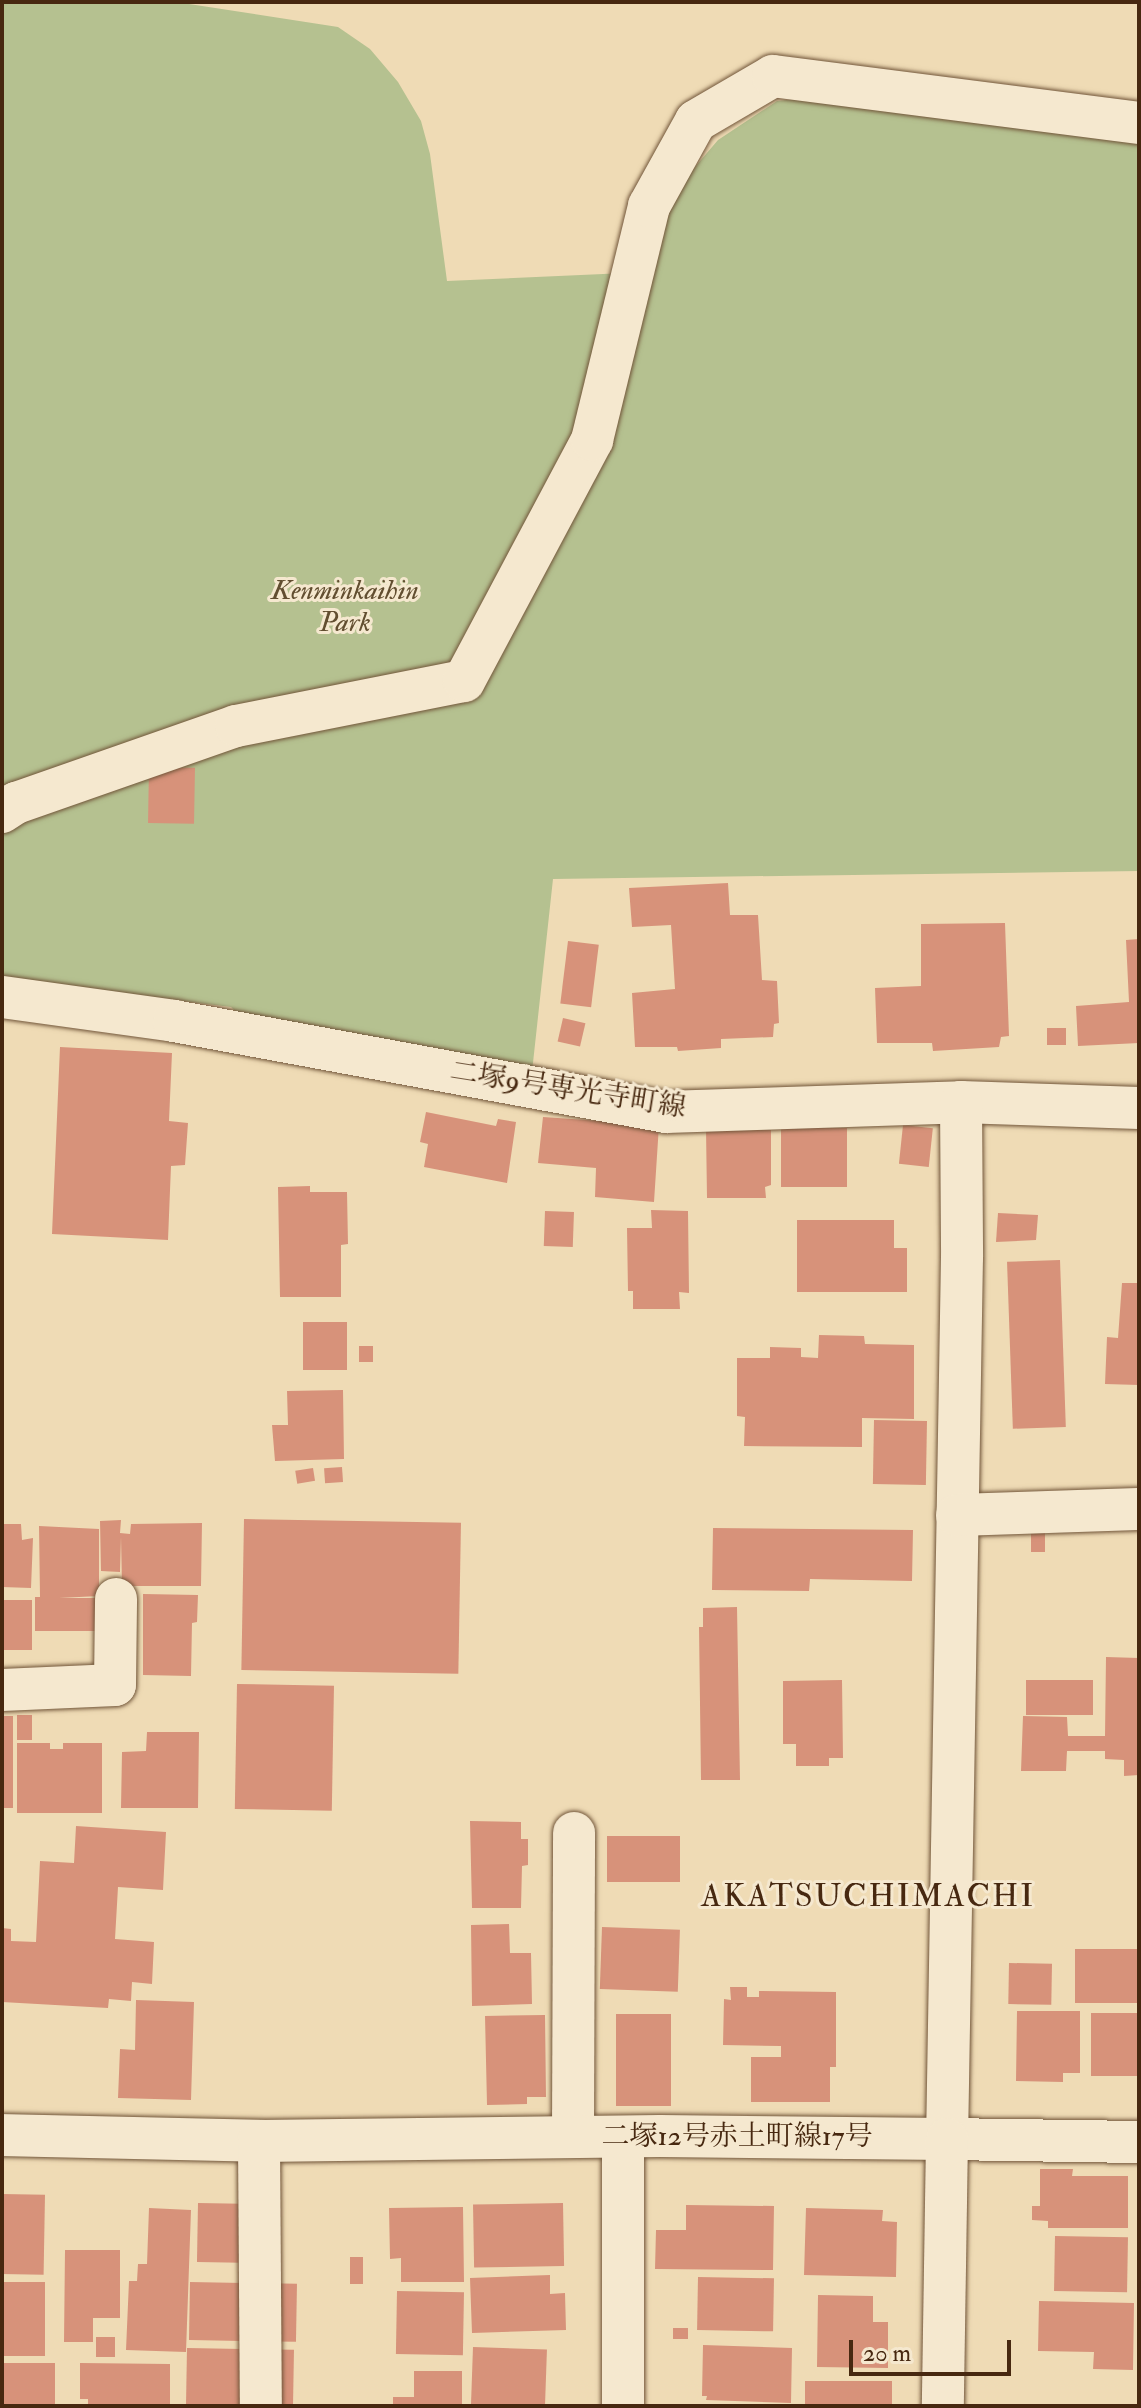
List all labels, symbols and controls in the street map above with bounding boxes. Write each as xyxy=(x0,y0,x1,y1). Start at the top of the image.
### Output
park label: Kenminkaihin Park xyxy=(271,574,419,640)
street label: 二塚9号専光寺町線 xyxy=(448,1055,688,1125)
district label: AKATSUCHIMACHI xyxy=(701,1877,1035,1915)
street label: 二塚12号赤土町線17号 xyxy=(601,2120,873,2154)
scale bar xyxy=(853,2324,1015,2374)
text: 20 m xyxy=(863,2338,911,2369)

